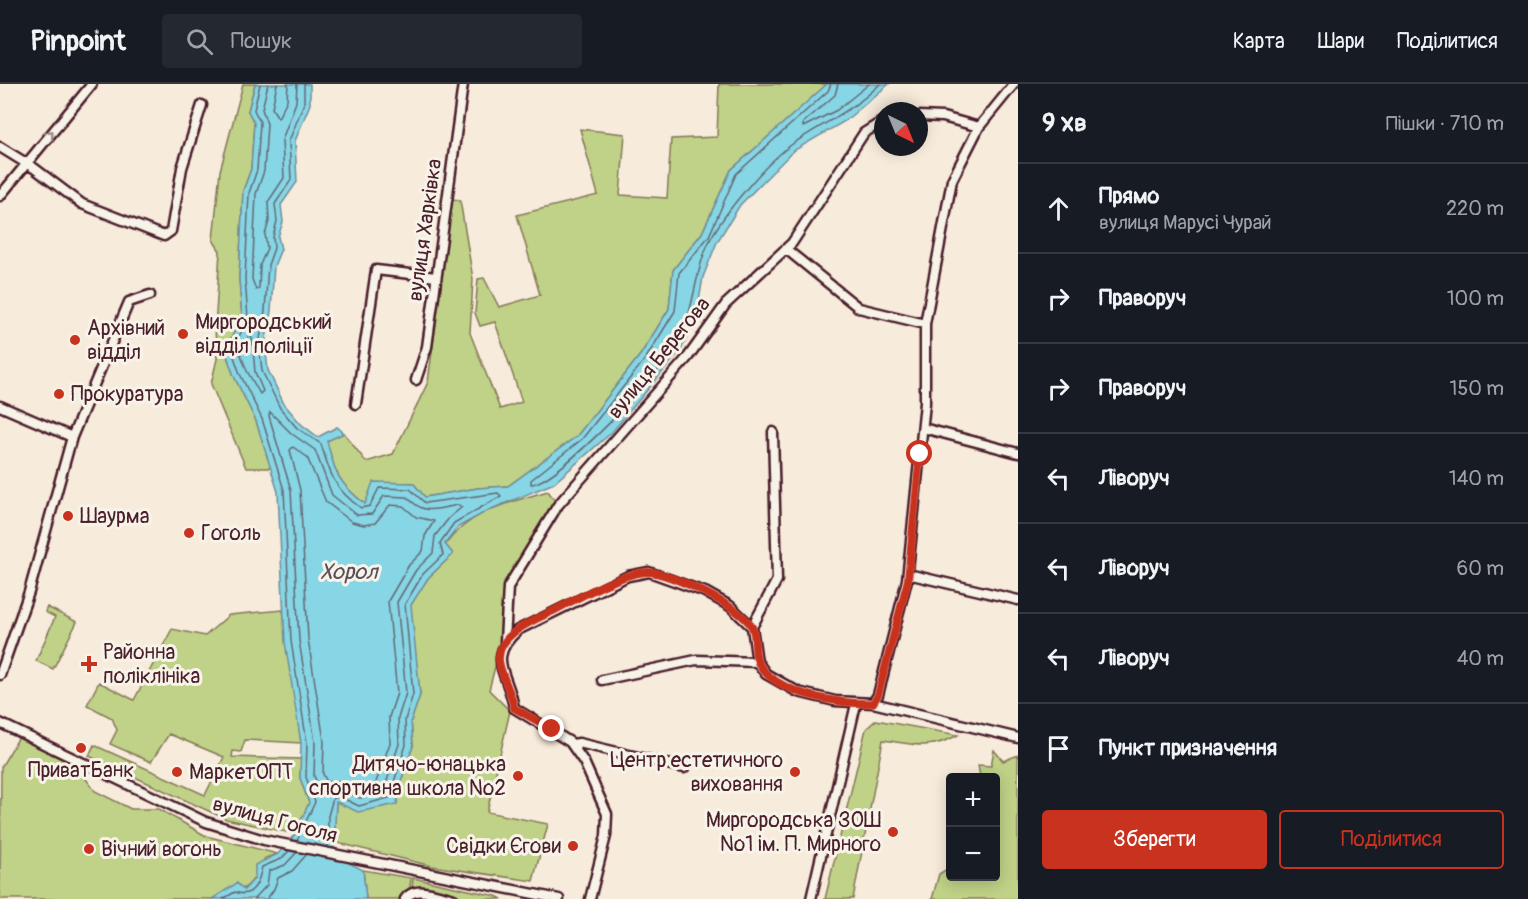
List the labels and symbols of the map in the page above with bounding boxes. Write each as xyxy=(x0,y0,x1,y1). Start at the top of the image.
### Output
north arrow xyxy=(874,102,928,156)
one-way arrow xyxy=(43,130,54,141)
street label: вулиця Харківка xyxy=(402,157,448,303)
street label: вулиця Берегова xyxy=(602,292,716,424)
place label: Миргородський відділ поліції xyxy=(195,309,332,360)
place label: Архівний відділ xyxy=(87,315,165,366)
marker: Миргородський відділ поліції xyxy=(176,327,190,341)
marker: Архівний відділ xyxy=(68,333,82,347)
place label: Прокуратура xyxy=(71,381,183,408)
marker: Прокуратура xyxy=(52,387,66,401)
route start xyxy=(906,440,932,466)
place label: Шаурма xyxy=(80,503,149,530)
marker: Шаурма xyxy=(61,509,75,523)
place label: Гоголь xyxy=(201,520,261,547)
marker: Гоголь xyxy=(182,526,196,540)
water label: Хорол xyxy=(320,558,380,586)
place label: Районна поліклініка xyxy=(103,639,200,690)
marker: Районна поліклініка xyxy=(80,655,98,673)
route end xyxy=(538,715,564,741)
marker: ПриватБанк xyxy=(74,741,88,755)
place label: Центр естетичного виховання xyxy=(610,747,783,798)
place label: Дитячо-юнацька спортивна школа №2 xyxy=(309,751,506,802)
place label: ПриватБанк xyxy=(28,757,134,784)
place label: МаркетОПТ xyxy=(189,759,293,786)
marker: МаркетОПТ xyxy=(170,765,184,779)
marker: Центр естетичного виховання xyxy=(788,765,802,779)
marker: Дитячо-юнацька спортивна школа №2 xyxy=(511,769,525,783)
street label: вулиця Гоголя xyxy=(210,790,340,850)
place label: Миргородська ЗОШ №1 ім. П. Мирного xyxy=(706,807,881,858)
marker: Миргородська ЗОШ №1 ім. П. Мирного xyxy=(886,825,900,839)
place label: Свідки Єгови xyxy=(446,833,561,860)
place label: Вічний вогонь xyxy=(101,836,222,863)
marker: Свідки Єгови xyxy=(566,839,580,853)
marker: Вічний вогонь xyxy=(82,842,96,856)

